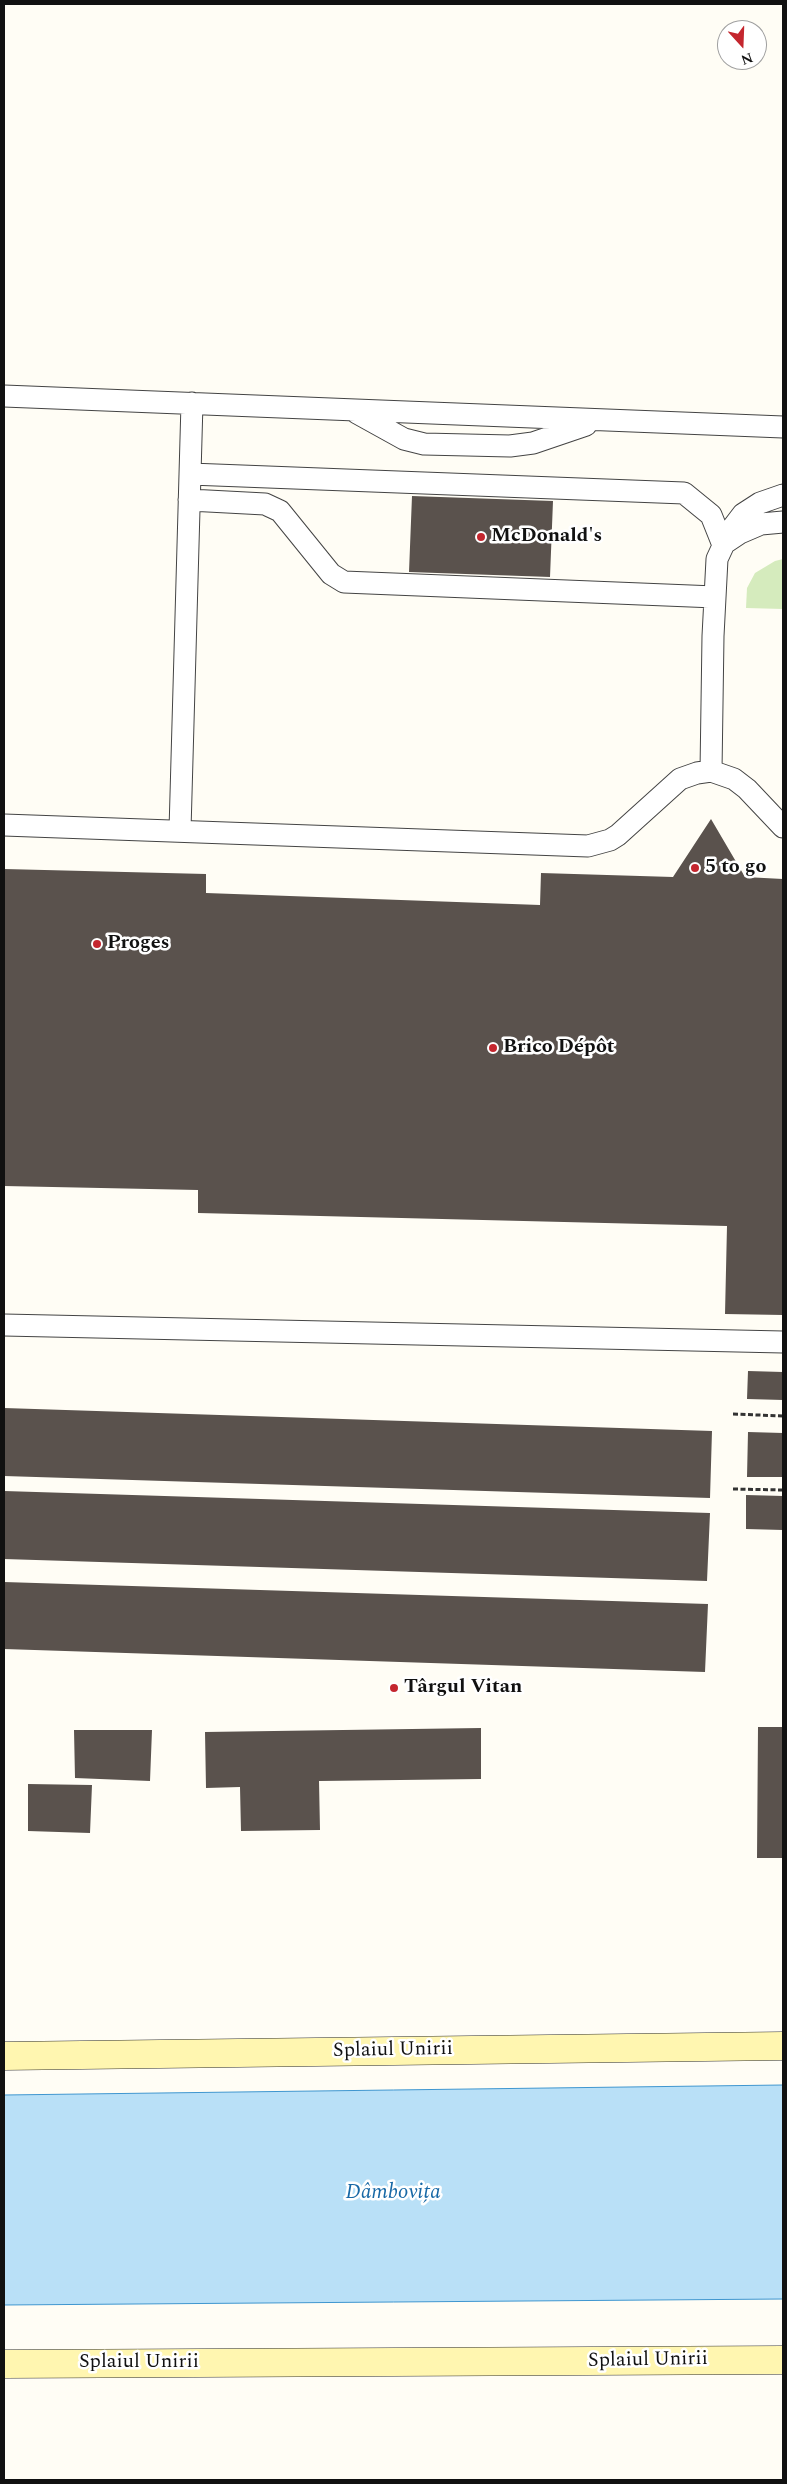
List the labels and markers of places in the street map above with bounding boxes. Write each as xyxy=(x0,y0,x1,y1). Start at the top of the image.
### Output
place label: McDonald's xyxy=(491,525,602,549)
marker: McDonald's xyxy=(475,531,487,543)
place label: 5 to go xyxy=(705,856,766,880)
marker: 5 to go xyxy=(689,862,701,874)
place label: Proges xyxy=(107,932,169,956)
marker: Proges xyxy=(91,938,103,950)
place label: Brico Dépôt xyxy=(503,1036,615,1060)
marker: Brico Dépôt xyxy=(487,1042,499,1054)
place label: Târgul Vitan xyxy=(404,1676,522,1700)
marker: Târgul Vitan xyxy=(388,1682,400,1694)

